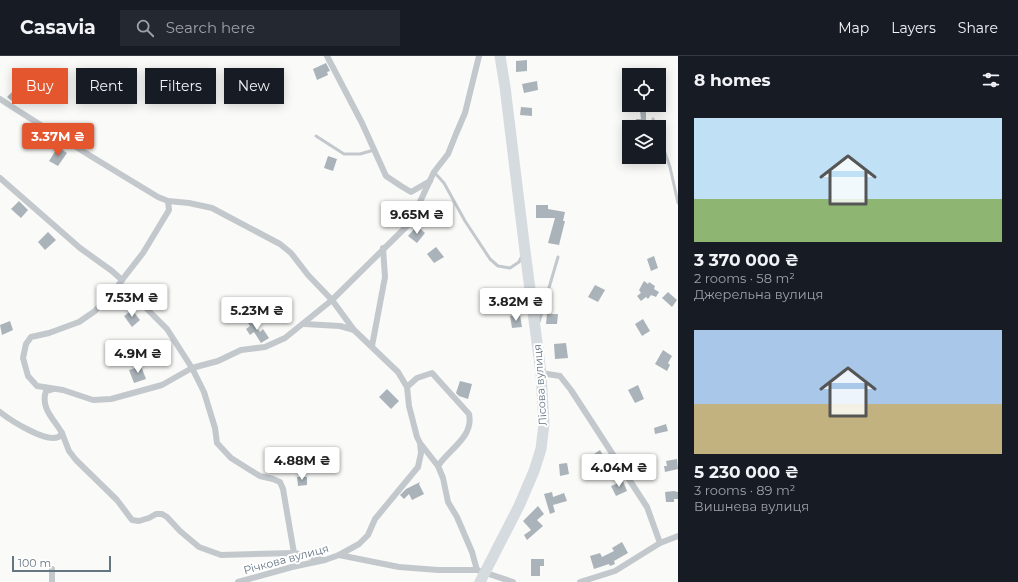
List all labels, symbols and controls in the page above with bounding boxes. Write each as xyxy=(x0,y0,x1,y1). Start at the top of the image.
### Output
search box xyxy=(120,10,400,46)
text: Casavia xyxy=(20,16,96,39)
icon: search xyxy=(134,17,156,39)
text: Search here xyxy=(166,18,255,37)
text: Map xyxy=(838,19,869,37)
text: Layers xyxy=(891,19,936,37)
text: Share xyxy=(958,19,998,37)
chip: Buy xyxy=(12,68,68,104)
chip: Rent xyxy=(76,68,137,104)
chip: Filters xyxy=(145,68,216,104)
chip: New xyxy=(224,68,284,104)
map controls xyxy=(622,68,666,164)
button: locate xyxy=(622,68,666,112)
icon: filters xyxy=(980,69,1002,91)
text: 8 homes xyxy=(694,70,771,90)
button: layers xyxy=(622,120,666,164)
pin: 3.37M ₴ xyxy=(21,123,95,157)
text: 3.37M ₴ xyxy=(31,128,85,144)
icon: home xyxy=(812,144,884,216)
pin: 9.65M ₴ xyxy=(380,201,454,235)
text: 9.65M ₴ xyxy=(390,206,444,222)
text: 3 370 000 ₴ xyxy=(694,250,799,270)
text: 2 rooms · 58 m² xyxy=(694,270,795,286)
pin: 7.53M ₴ xyxy=(95,284,169,318)
text: Джерельна вулиця xyxy=(694,286,823,302)
pin: 3.82M ₴ xyxy=(479,288,553,322)
text: 7.53M ₴ xyxy=(105,289,159,305)
text: 3.82M ₴ xyxy=(489,293,543,309)
pin: 5.23M ₴ xyxy=(220,297,294,331)
text: 5.23M ₴ xyxy=(230,302,284,318)
pin: 4.9M ₴ xyxy=(105,340,171,374)
street label: Лісова вулиця xyxy=(530,344,550,426)
text: 4.9M ₴ xyxy=(114,345,162,361)
icon: home xyxy=(812,356,884,428)
pin: 4.88M ₴ xyxy=(265,447,339,481)
text: 4.88M ₴ xyxy=(274,452,330,468)
pin: 4.04M ₴ xyxy=(582,454,656,488)
text: 4.04M ₴ xyxy=(590,459,648,475)
text: 5 230 000 ₴ xyxy=(694,462,799,482)
text: 3 rooms · 89 m² xyxy=(694,482,795,498)
text: Вишнева вулиця xyxy=(694,498,809,514)
street label: Річкова вулиця xyxy=(242,541,330,577)
scale bar xyxy=(12,554,111,573)
text: 100 m xyxy=(18,556,51,570)

